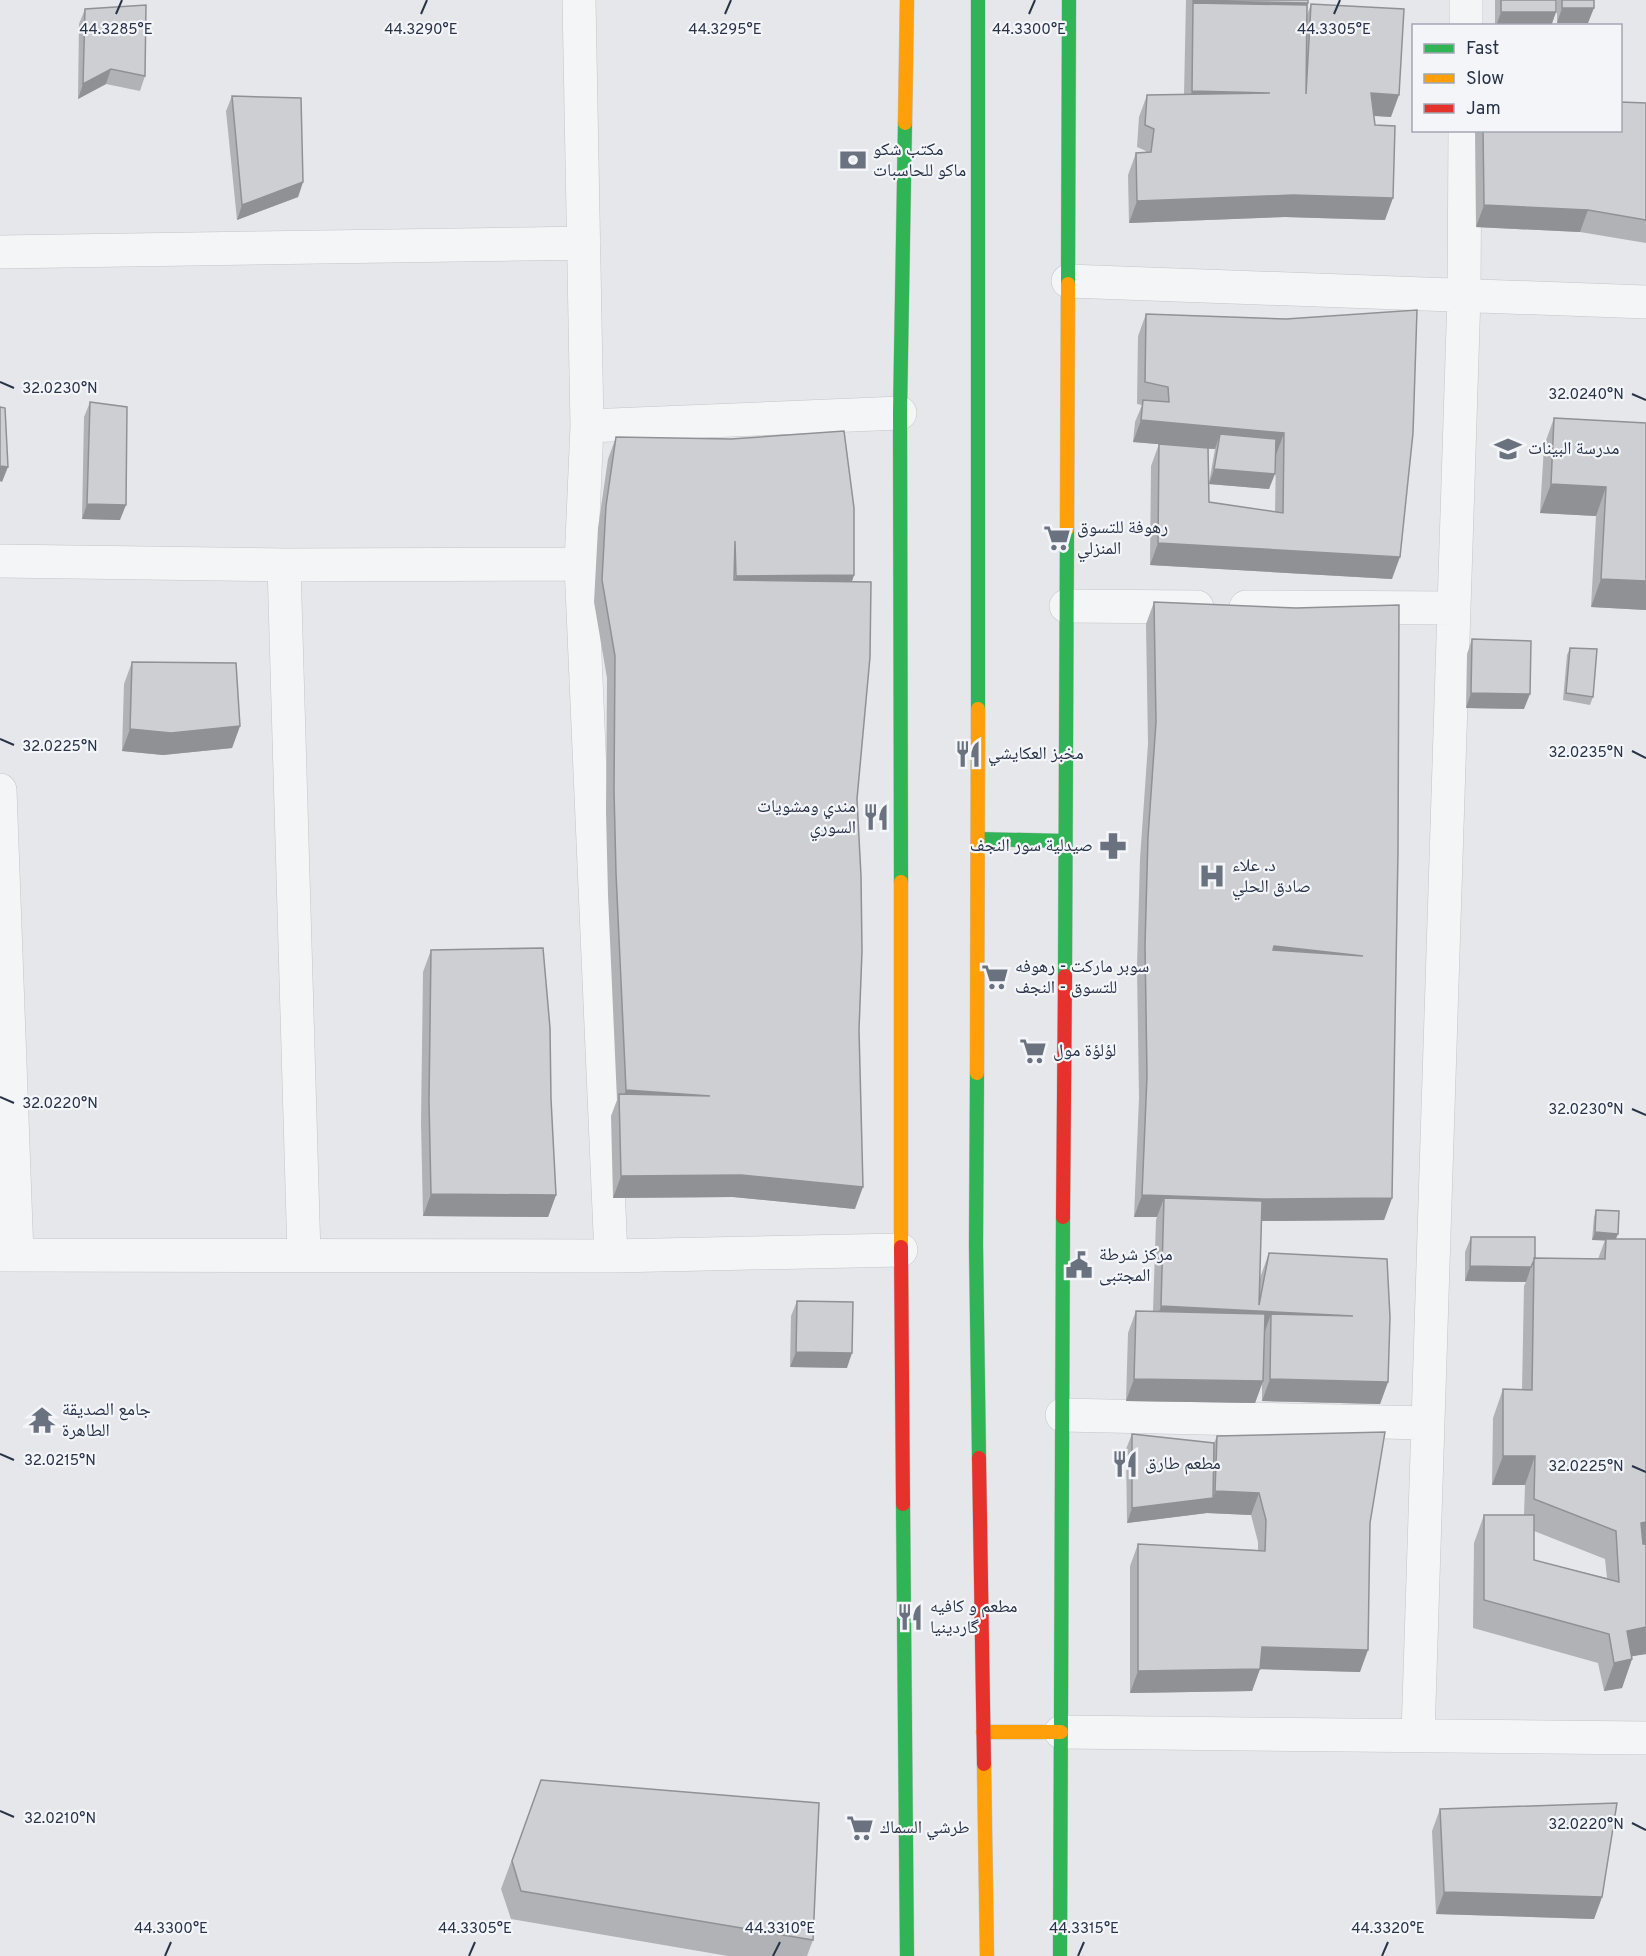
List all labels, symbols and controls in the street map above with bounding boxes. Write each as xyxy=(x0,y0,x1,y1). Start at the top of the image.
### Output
text: 44.3285°E xyxy=(79,21,153,40)
text: 44.3290°E xyxy=(384,21,458,40)
text: 44.3295°E xyxy=(688,21,762,40)
text: 44.3300°E xyxy=(992,21,1066,40)
text: 44.3305°E xyxy=(1297,21,1371,40)
legend xyxy=(1412,24,1622,132)
text: Fast xyxy=(1466,38,1499,61)
text: Slow xyxy=(1466,68,1504,91)
text: Jam xyxy=(1466,98,1501,121)
place label: مكتب شكو ماكو للحاسبات xyxy=(873,139,966,183)
bank icon: مكتب شكو ماكو للحاسبات xyxy=(838,145,868,175)
text: 32.0230°N xyxy=(22,380,98,399)
text: 32.0240°N xyxy=(1548,386,1624,405)
school or university icon: مدرسة البينات xyxy=(1493,434,1523,464)
place label: مدرسة البينات xyxy=(1528,438,1619,461)
place label: رهوفة للتسوق المنزلي xyxy=(1077,517,1168,562)
supermarket icon: رهوفة للتسوق المنزلي xyxy=(1042,523,1072,553)
text: 32.0225°N xyxy=(22,738,98,757)
restaurant icon: مخبز العكايشي xyxy=(953,739,983,769)
place label: مخبز العكايشي xyxy=(988,743,1084,767)
text: 32.0235°N xyxy=(1548,744,1624,763)
place label: مندي ومشويات السوري xyxy=(757,796,856,841)
restaurant icon: مندي ومشويات السوري xyxy=(861,802,891,832)
pharmacy icon: صيدلية سور النجف xyxy=(1098,831,1128,861)
place label: صيدلية سور النجف xyxy=(970,835,1093,858)
place label: د. علاء صادق الحلي xyxy=(1232,855,1311,900)
hospital icon: د. علاء صادق الحلي xyxy=(1197,861,1227,891)
place label: سوبر ماركت - رهوفه للتسوق - النجف xyxy=(1015,956,1149,1000)
supermarket icon: سوبر ماركت - رهوفه للتسوق - النجف xyxy=(980,962,1010,992)
supermarket icon: لؤلؤة مول xyxy=(1018,1036,1048,1066)
place label: لؤلؤة مول xyxy=(1053,1040,1116,1063)
text: 32.0220°N xyxy=(22,1095,98,1114)
text: 32.0230°N xyxy=(1548,1101,1624,1120)
place label: مركز شرطة المجتبى xyxy=(1099,1244,1173,1288)
public building icon: مركز شرطة المجتبى xyxy=(1064,1250,1094,1280)
place label: جامع الصديقة الطاهرة xyxy=(62,1399,151,1443)
temple icon: جامع الصديقة الطاهرة xyxy=(27,1405,57,1435)
restaurant icon: مطعم طارق xyxy=(1110,1449,1140,1479)
text: 32.0215°N xyxy=(24,1452,96,1471)
place label: مطعم طارق xyxy=(1145,1453,1221,1476)
text: 32.0225°N xyxy=(1548,1458,1624,1477)
place label: مطعم و كافيه گاردينيا xyxy=(930,1596,1018,1640)
restaurant icon: مطعم و كافيه گاردينيا xyxy=(895,1602,925,1632)
text: 32.0210°N xyxy=(24,1810,96,1829)
supermarket icon: طرشي السماك xyxy=(845,1813,875,1843)
text: 32.0220°N xyxy=(1548,1816,1624,1835)
place label: طرشي السماك xyxy=(880,1817,970,1841)
text: 44.3300°E xyxy=(134,1920,208,1939)
text: 44.3305°E xyxy=(438,1920,512,1939)
text: 44.3310°E xyxy=(745,1920,815,1939)
text: 44.3315°E xyxy=(1049,1920,1119,1939)
text: 44.3320°E xyxy=(1351,1920,1425,1939)

